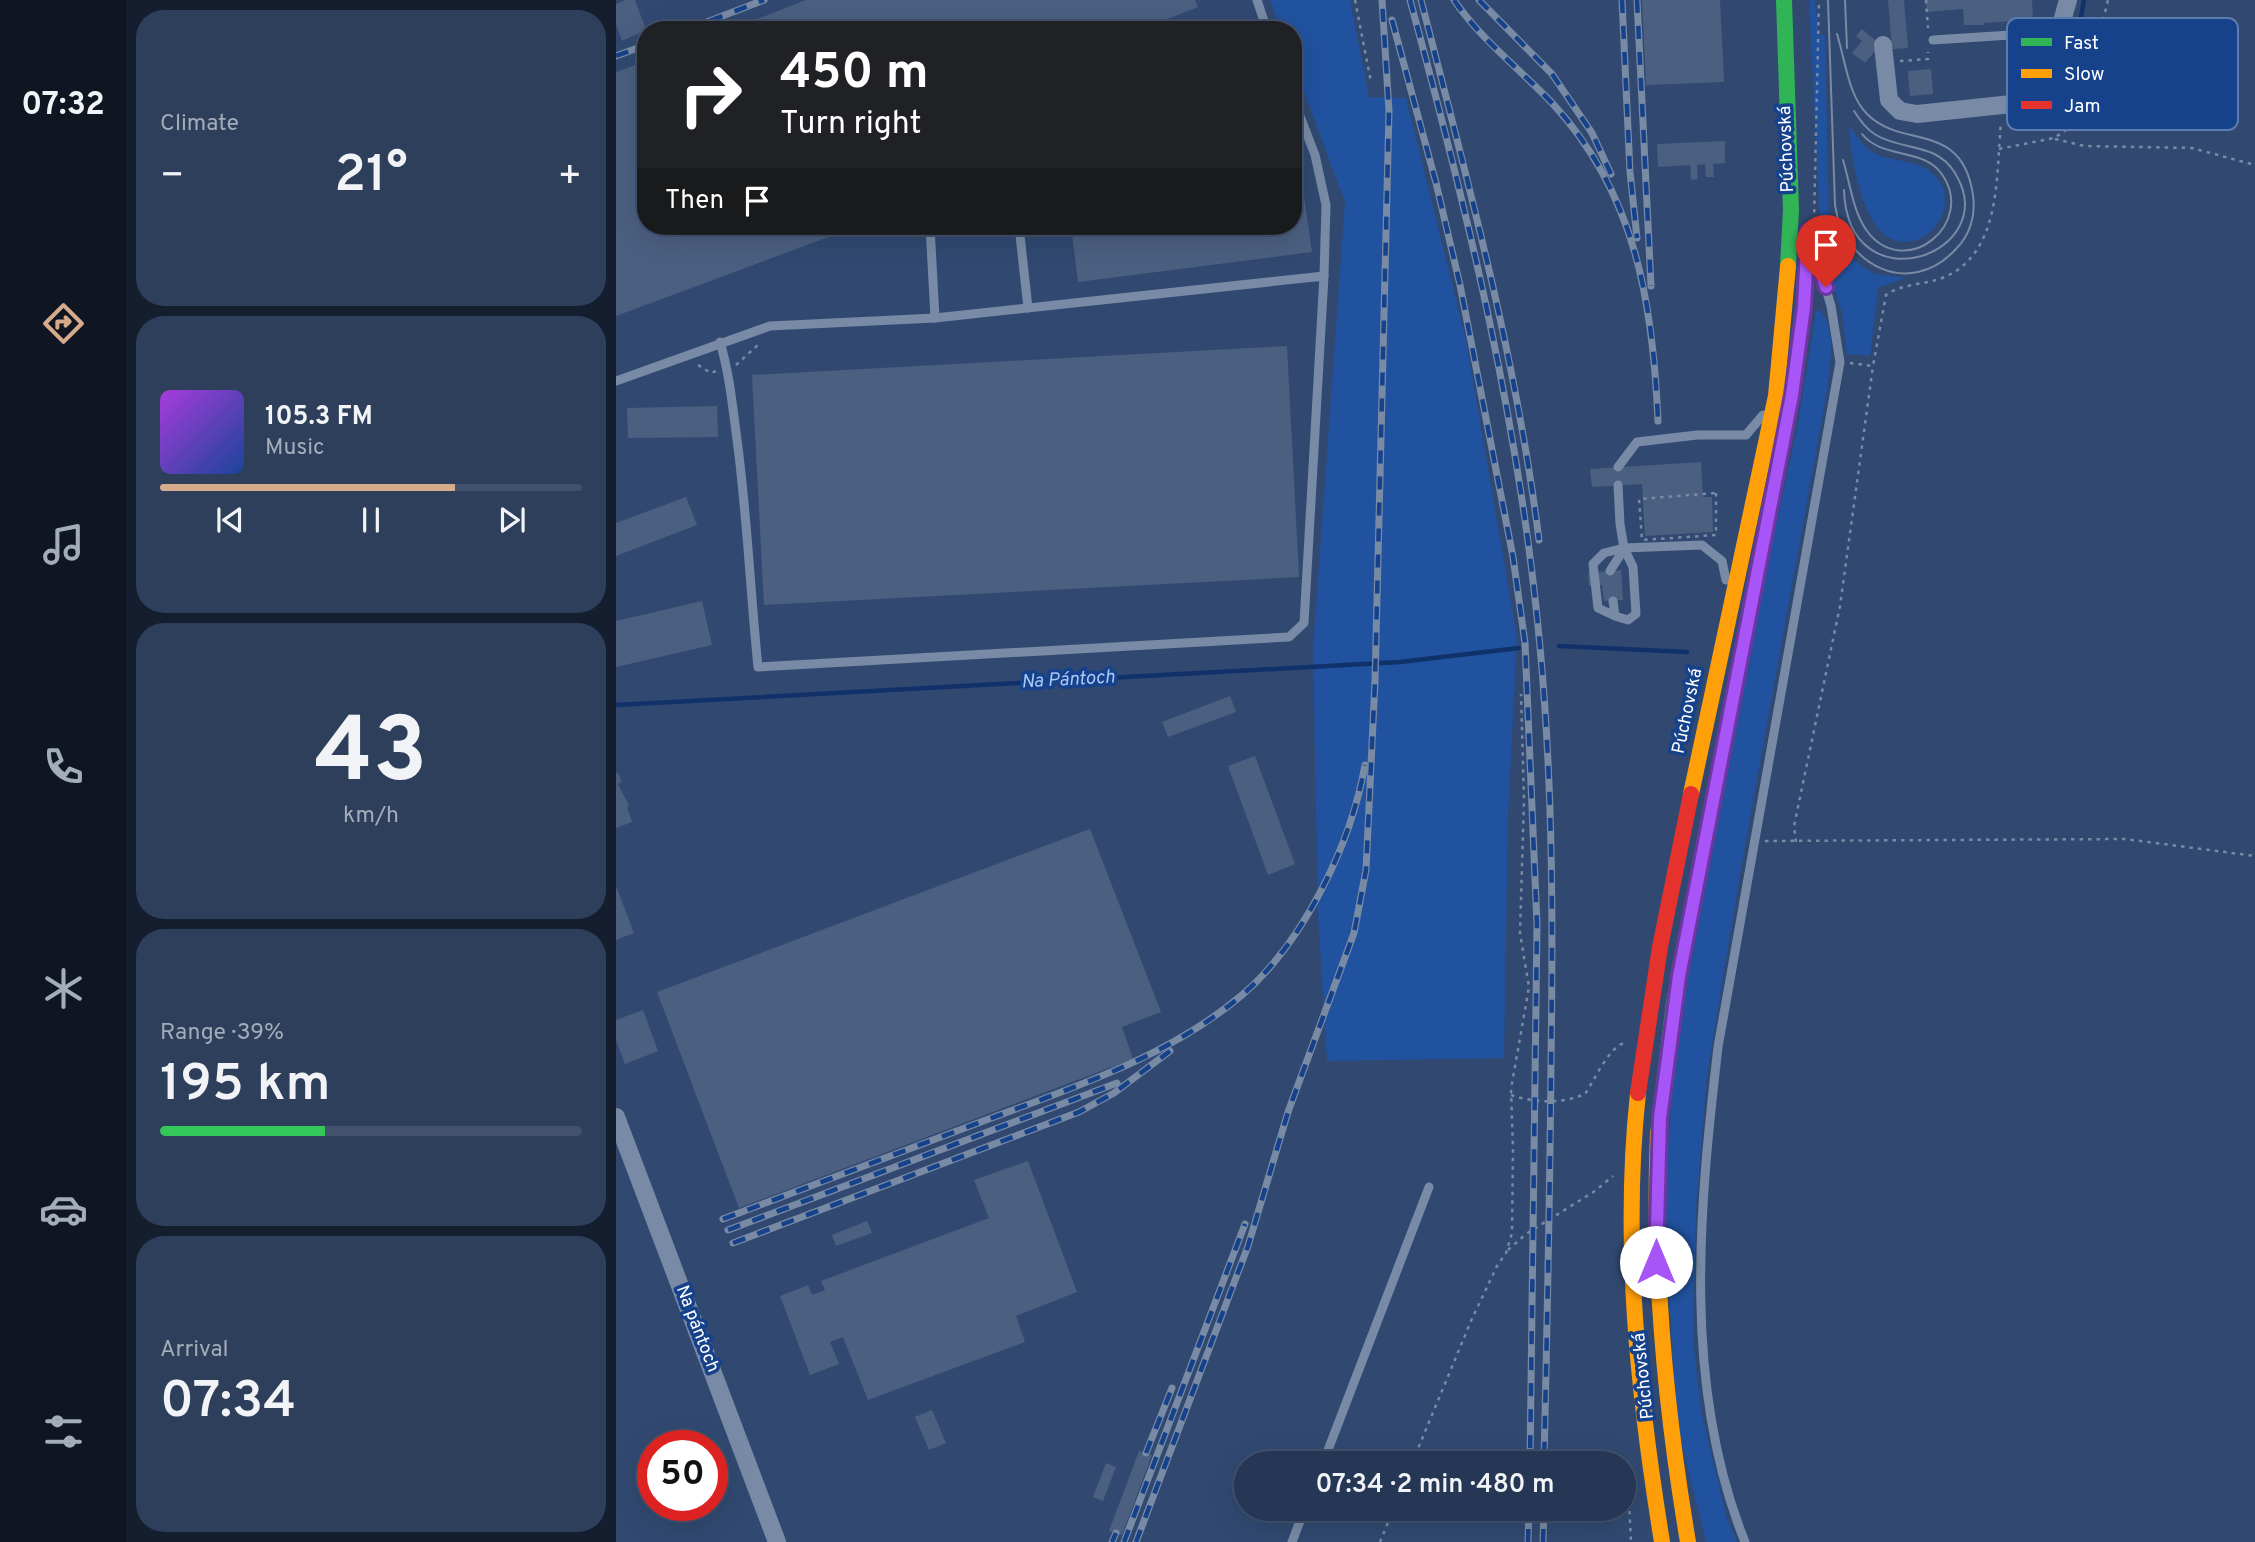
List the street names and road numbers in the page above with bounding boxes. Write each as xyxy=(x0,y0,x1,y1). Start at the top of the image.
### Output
street label: Púchovská xyxy=(1774,105,1800,193)
street label: Púchovská xyxy=(1668,666,1708,756)
street label: Na pántoch xyxy=(670,1282,724,1376)
street label: Púchovská xyxy=(1628,1332,1660,1420)

